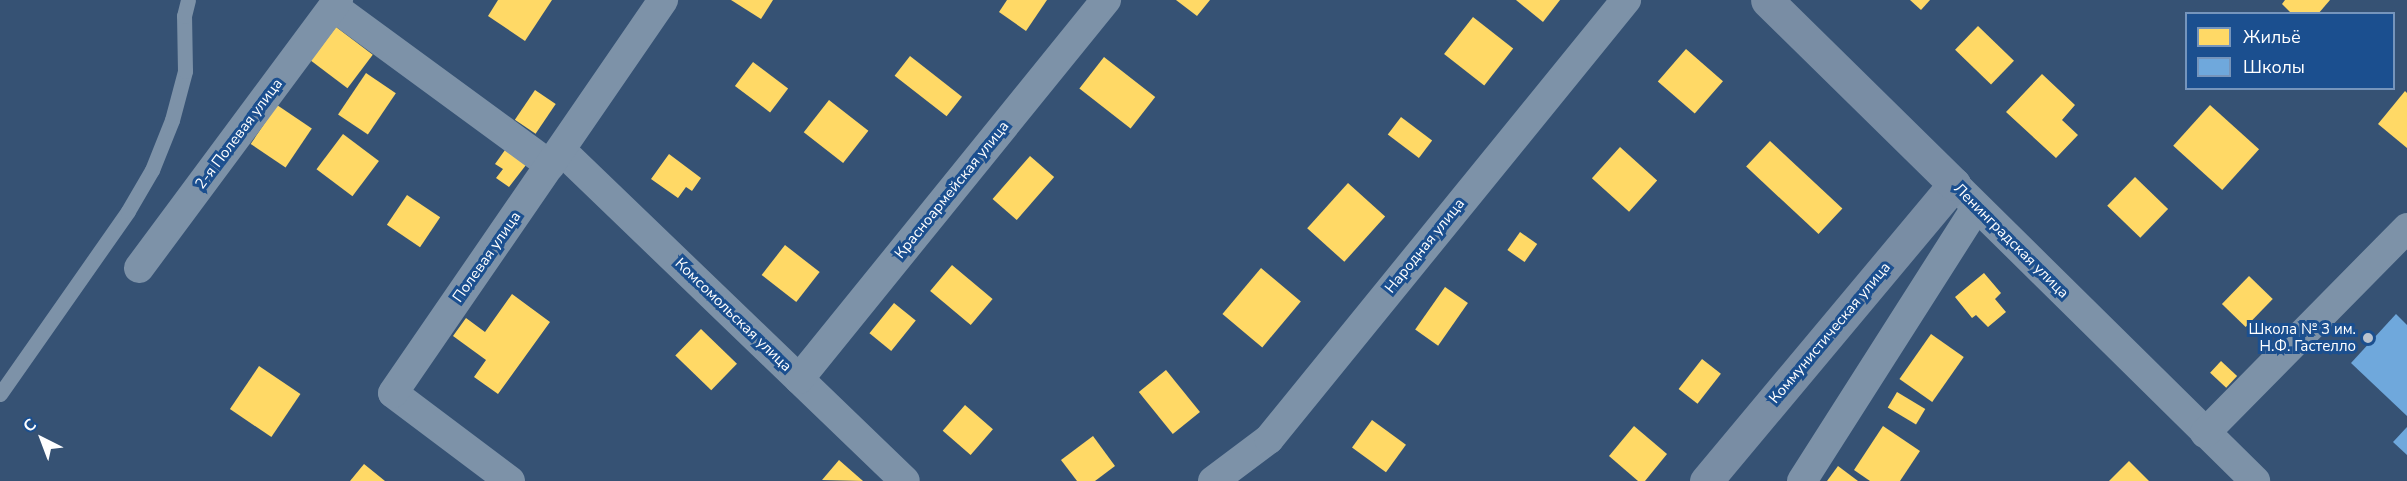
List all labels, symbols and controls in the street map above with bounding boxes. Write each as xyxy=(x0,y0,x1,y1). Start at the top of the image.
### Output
legend xyxy=(2185,12,2395,90)
text: Жильё xyxy=(2243,25,2301,49)
text: Школы xyxy=(2243,55,2305,79)
street label: 2-я Полевая улица xyxy=(192,75,286,193)
street label: Красноармейская улица xyxy=(891,118,1013,262)
street label: Ленинградская улица xyxy=(1950,180,2072,302)
street label: Народная улица xyxy=(1381,195,1469,297)
street label: Полевая улица xyxy=(449,208,525,306)
street label: Комсомольская улица xyxy=(671,255,795,375)
street label: Коммунистическая улица xyxy=(1766,259,1894,407)
place label: Школа № 3 им. Н.Ф. Гастелло xyxy=(2248,320,2356,355)
marker: Школа № 3 им. Н.Ф. Гастелло xyxy=(2361,331,2375,345)
north arrow xyxy=(12,409,72,469)
text: С xyxy=(19,414,41,437)

